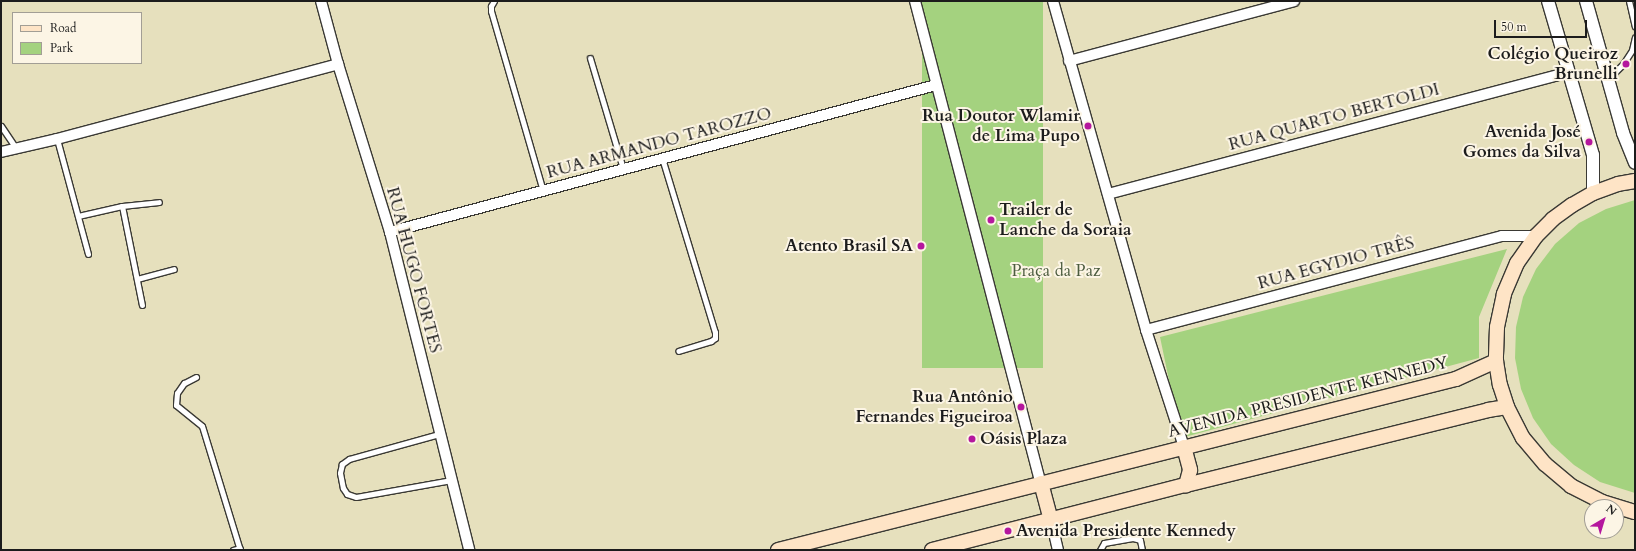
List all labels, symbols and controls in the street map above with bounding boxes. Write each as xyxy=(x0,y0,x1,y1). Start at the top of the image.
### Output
legend xyxy=(12,12,142,64)
scale bar xyxy=(1496,12,1589,38)
text: 50 m xyxy=(1501,19,1527,35)
text: Road xyxy=(50,20,76,36)
text: Park xyxy=(50,40,73,56)
place label: Colégio Queiroz Brunelli xyxy=(1488,44,1618,84)
marker: Colégio Queiroz Brunelli xyxy=(1621,59,1631,69)
street label: RUA QUARTO BERTOLDI xyxy=(1226,79,1442,155)
street label: RUA ARMANDO TAROZZO xyxy=(544,103,774,183)
place label: Rua Doutor Wlamir de Lima Pupo xyxy=(922,106,1080,146)
marker: Rua Doutor Wlamir de Lima Pupo xyxy=(1083,121,1093,131)
place label: Avenida José Gomes da Silva xyxy=(1463,122,1581,162)
marker: Avenida José Gomes da Silva xyxy=(1584,137,1594,147)
street label: RUA HUGO FORTES xyxy=(382,185,446,355)
place label: Trailer de Lanche da Soraia xyxy=(999,200,1132,240)
marker: Trailer de Lanche da Soraia xyxy=(986,215,996,225)
street label: RUA EGYDIO TRÊS xyxy=(1256,232,1416,294)
place label: Atento Brasil SA xyxy=(785,236,913,256)
marker: Atento Brasil SA xyxy=(916,241,926,251)
park label: Praça da Paz xyxy=(1011,261,1101,281)
street label: AVENIDA PRESIDENTE KENNEDY xyxy=(1166,352,1450,442)
place label: Rua Antônio Fernandes Figueiroa xyxy=(856,387,1013,427)
marker: Rua Antônio Fernandes Figueiroa xyxy=(1016,402,1026,412)
place label: Oásis Plaza xyxy=(980,429,1067,449)
marker: Oásis Plaza xyxy=(967,434,977,444)
north arrow xyxy=(1584,499,1624,539)
text: N xyxy=(1603,501,1619,519)
place label: Avenida Presidente Kennedy xyxy=(1016,521,1236,541)
marker: Avenida Presidente Kennedy xyxy=(1003,526,1013,536)

